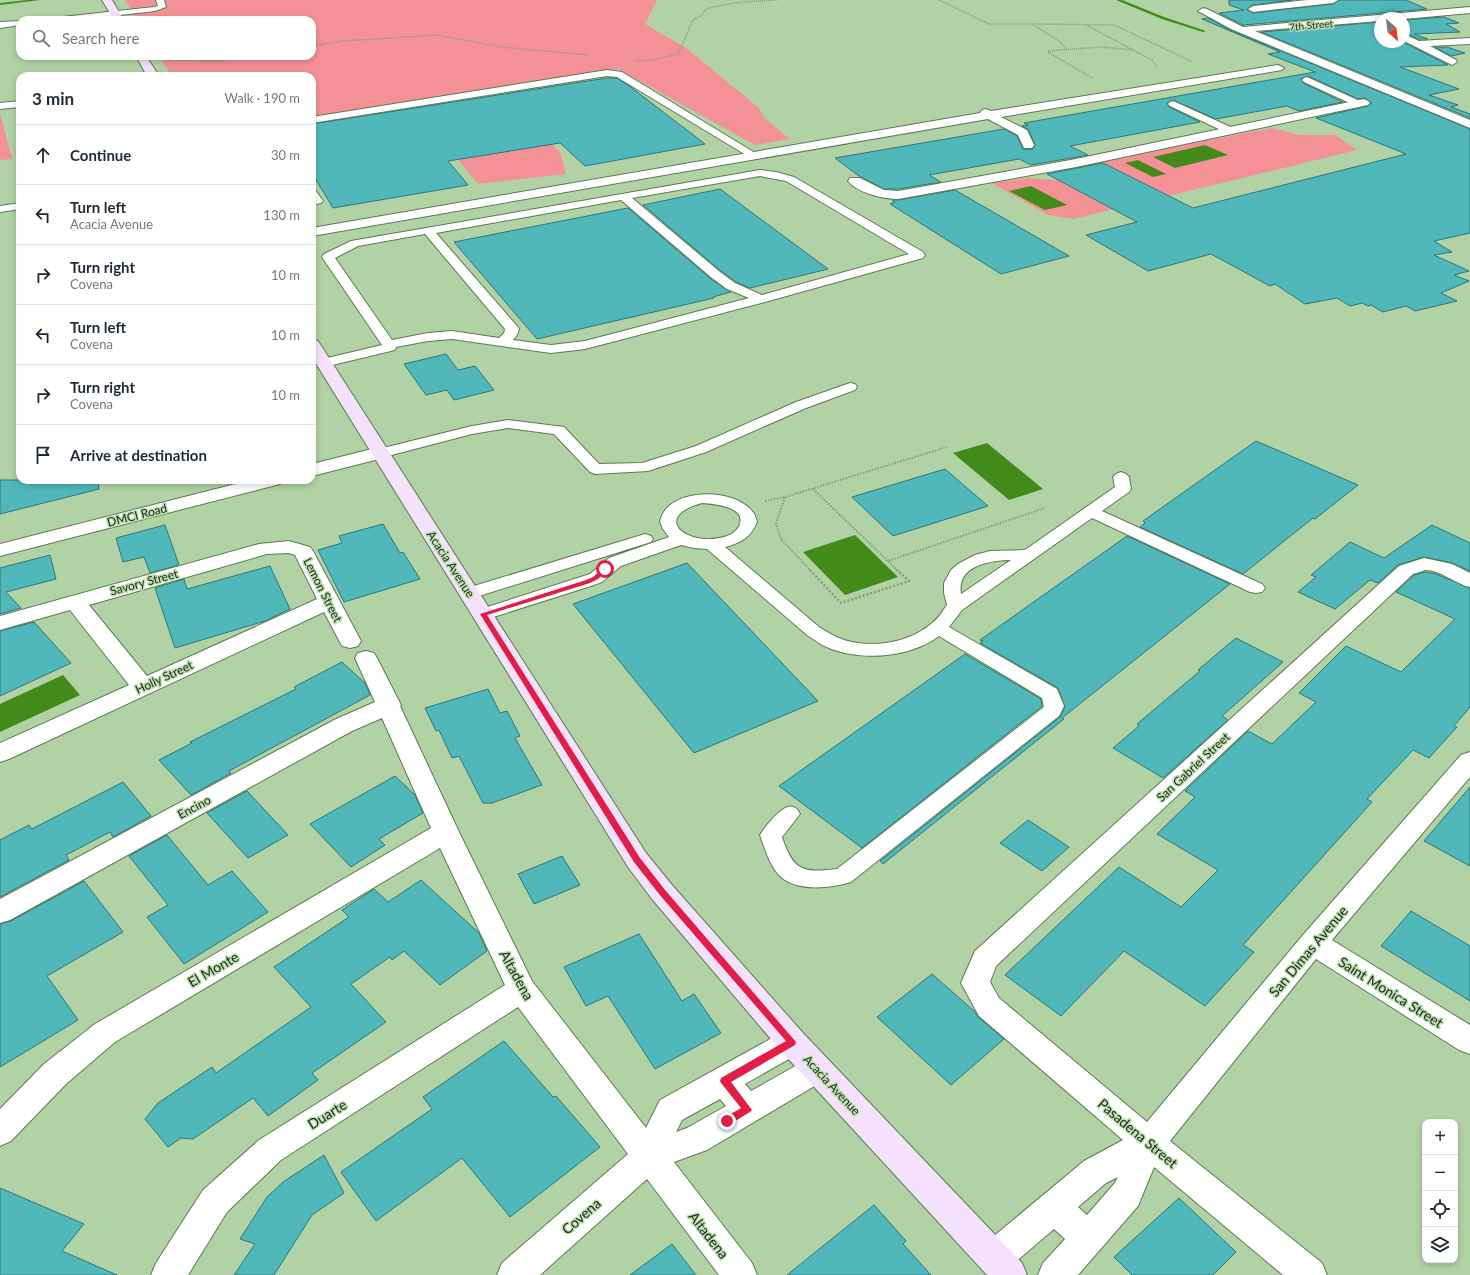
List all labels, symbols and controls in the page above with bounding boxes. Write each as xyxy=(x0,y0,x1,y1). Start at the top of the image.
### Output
north arrow xyxy=(1374,12,1410,48)
search box xyxy=(16,16,316,60)
street label: 7th Street xyxy=(1289,17,1334,33)
icon: search xyxy=(30,27,52,49)
text: Search here xyxy=(62,29,139,47)
text: 3 min xyxy=(32,88,74,109)
text: Walk · 190 m xyxy=(224,90,300,106)
icon: ahead xyxy=(32,144,54,166)
text: Continue xyxy=(70,146,131,164)
text: 30 m xyxy=(271,147,300,163)
text: Turn left xyxy=(70,198,126,216)
icon: left xyxy=(32,204,54,226)
text: 130 m xyxy=(263,207,300,223)
text: Acacia Avenue xyxy=(70,216,153,232)
text: Turn right xyxy=(70,258,135,276)
icon: right xyxy=(32,264,54,286)
text: 10 m xyxy=(271,267,300,283)
text: Covena xyxy=(70,276,113,292)
text: Turn left xyxy=(70,318,126,336)
icon: left xyxy=(32,324,54,346)
text: 10 m xyxy=(271,327,300,343)
text: Covena xyxy=(70,336,113,352)
text: Turn right xyxy=(70,378,135,396)
icon: right xyxy=(32,384,54,406)
text: 10 m xyxy=(271,387,300,403)
text: Covena xyxy=(70,396,113,412)
icon: arrive xyxy=(32,444,54,466)
text: Arrive at destination xyxy=(70,446,207,464)
street label: DMCI Road xyxy=(105,500,169,530)
street label: Acacia Avenue xyxy=(424,528,478,600)
street label: Lemon Street xyxy=(300,555,346,625)
route start xyxy=(596,560,614,578)
street label: Savory Street xyxy=(108,566,180,598)
street label: Holly Street xyxy=(133,657,196,697)
street label: San Gabriel Street xyxy=(1153,729,1233,805)
street label: Encino xyxy=(175,792,213,822)
street label: San Dimas Avenue xyxy=(1265,902,1351,1000)
street label: Altadena xyxy=(496,947,538,1003)
street label: El Monte xyxy=(185,948,241,990)
street label: Saint Monica Street xyxy=(1336,953,1446,1031)
street label: Acacia Avenue xyxy=(800,1052,864,1118)
street label: Duarte xyxy=(304,1095,350,1133)
street label: Pasadena Street xyxy=(1095,1095,1181,1171)
route end xyxy=(718,1112,736,1130)
map controls xyxy=(1422,1119,1458,1263)
button: + xyxy=(1422,1119,1458,1155)
button: − xyxy=(1422,1155,1458,1191)
button: locate xyxy=(1422,1191,1458,1227)
street label: Covena xyxy=(558,1194,604,1238)
street label: Altadena xyxy=(685,1208,733,1262)
button: layers xyxy=(1422,1227,1458,1263)

